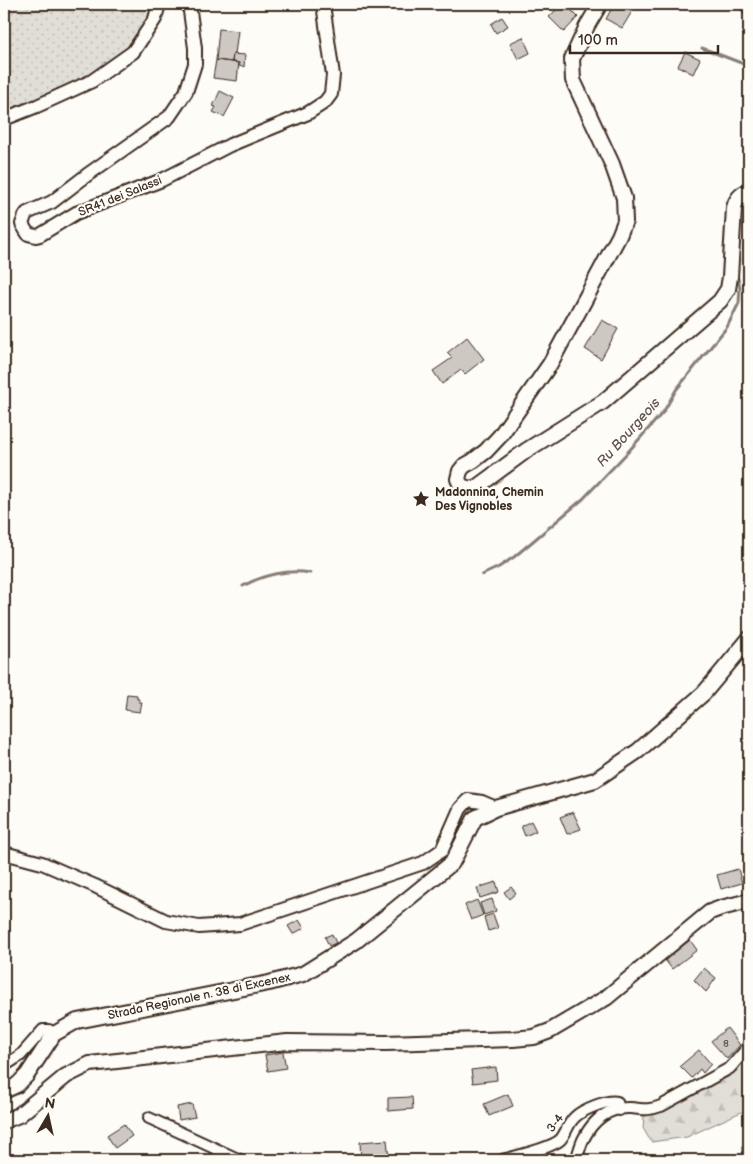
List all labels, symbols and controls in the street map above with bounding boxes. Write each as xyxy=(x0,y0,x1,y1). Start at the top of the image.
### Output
scale bar xyxy=(570,22,718,54)
text: 100 m xyxy=(578,31,618,50)
street label: SR41 dei Salassi xyxy=(76,173,164,220)
water label: Ru Bourgeois xyxy=(593,394,664,470)
place label: Madonnina, Chemin Des Vignobles xyxy=(435,485,544,514)
place icon: Madonnina, Chemin Des Vignobles xyxy=(411,489,431,509)
street label: Strada Regionale n. 38 di Excenex xyxy=(106,970,292,1023)
house number: 8 xyxy=(723,1038,729,1050)
north arrow xyxy=(22,1092,72,1142)
text: N xyxy=(43,1094,56,1113)
street label: 3-4 xyxy=(544,1111,568,1135)

